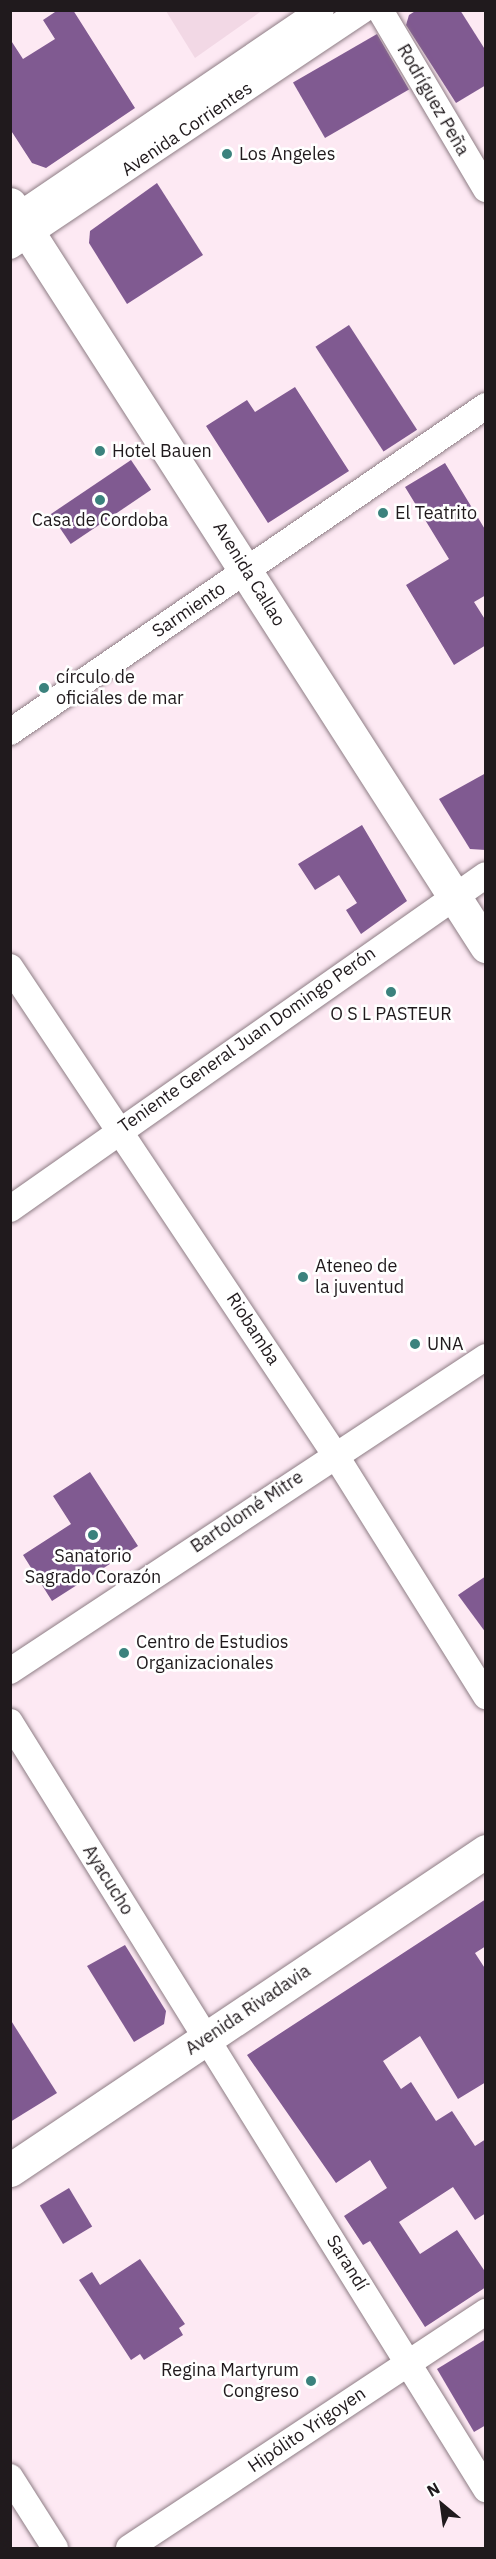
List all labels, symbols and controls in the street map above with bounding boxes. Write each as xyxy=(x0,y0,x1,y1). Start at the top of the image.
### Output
street label: Rodríguez Peña xyxy=(392,40,474,160)
street label: Avenida Corrientes xyxy=(118,77,256,181)
place label: Los Angeles xyxy=(239,143,336,165)
marker: Los Angeles xyxy=(220,147,234,161)
place label: Hotel Bauen xyxy=(112,440,212,462)
marker: Hotel Bauen xyxy=(93,444,107,458)
marker: Casa de Cordoba xyxy=(93,493,107,507)
place label: El Teatrito xyxy=(395,502,477,524)
marker: El Teatrito xyxy=(376,506,390,520)
place label: Casa de Cordoba xyxy=(32,509,168,531)
street label: Avenida Callao xyxy=(208,518,290,630)
street label: Sarmiento xyxy=(148,578,230,642)
place label: círculo de oficiales de mar xyxy=(56,667,184,710)
marker: círculo de oficiales de mar xyxy=(37,681,51,695)
street label: Teniente General Juan Domingo Perón xyxy=(114,943,380,1137)
marker: O S L PASTEUR xyxy=(382,983,400,1001)
place label: O S L PASTEUR xyxy=(330,1003,452,1025)
place label: Ateneo de la juventud xyxy=(315,1256,404,1298)
marker: Ateneo de la juventud xyxy=(296,1270,310,1284)
street label: Riobamba xyxy=(222,1289,284,1369)
place label: UNA xyxy=(427,1333,463,1355)
marker: UNA xyxy=(408,1337,422,1351)
street label: Bartolomé Mitre xyxy=(187,1466,307,1558)
marker: Sanatorio Sagrado Corazón xyxy=(84,1526,102,1544)
place label: Sanatorio Sagrado Corazón xyxy=(25,1546,161,1588)
place label: Centro de Estudios Organizacionales xyxy=(136,1632,288,1674)
marker: Centro de Estudios Organizacionales xyxy=(117,1646,131,1660)
street label: Ayacucho xyxy=(78,1841,138,1919)
street label: Avenida Rivadavia xyxy=(181,1960,315,2060)
street label: Sarandí xyxy=(322,2231,372,2295)
place label: Regina Martyrum Congreso xyxy=(161,2360,299,2402)
marker: Regina Martyrum Congreso xyxy=(304,2374,318,2388)
street label: Hipólito Yrigoyen xyxy=(244,2383,370,2477)
north arrow xyxy=(412,2475,472,2535)
text: N xyxy=(423,2478,443,2501)

